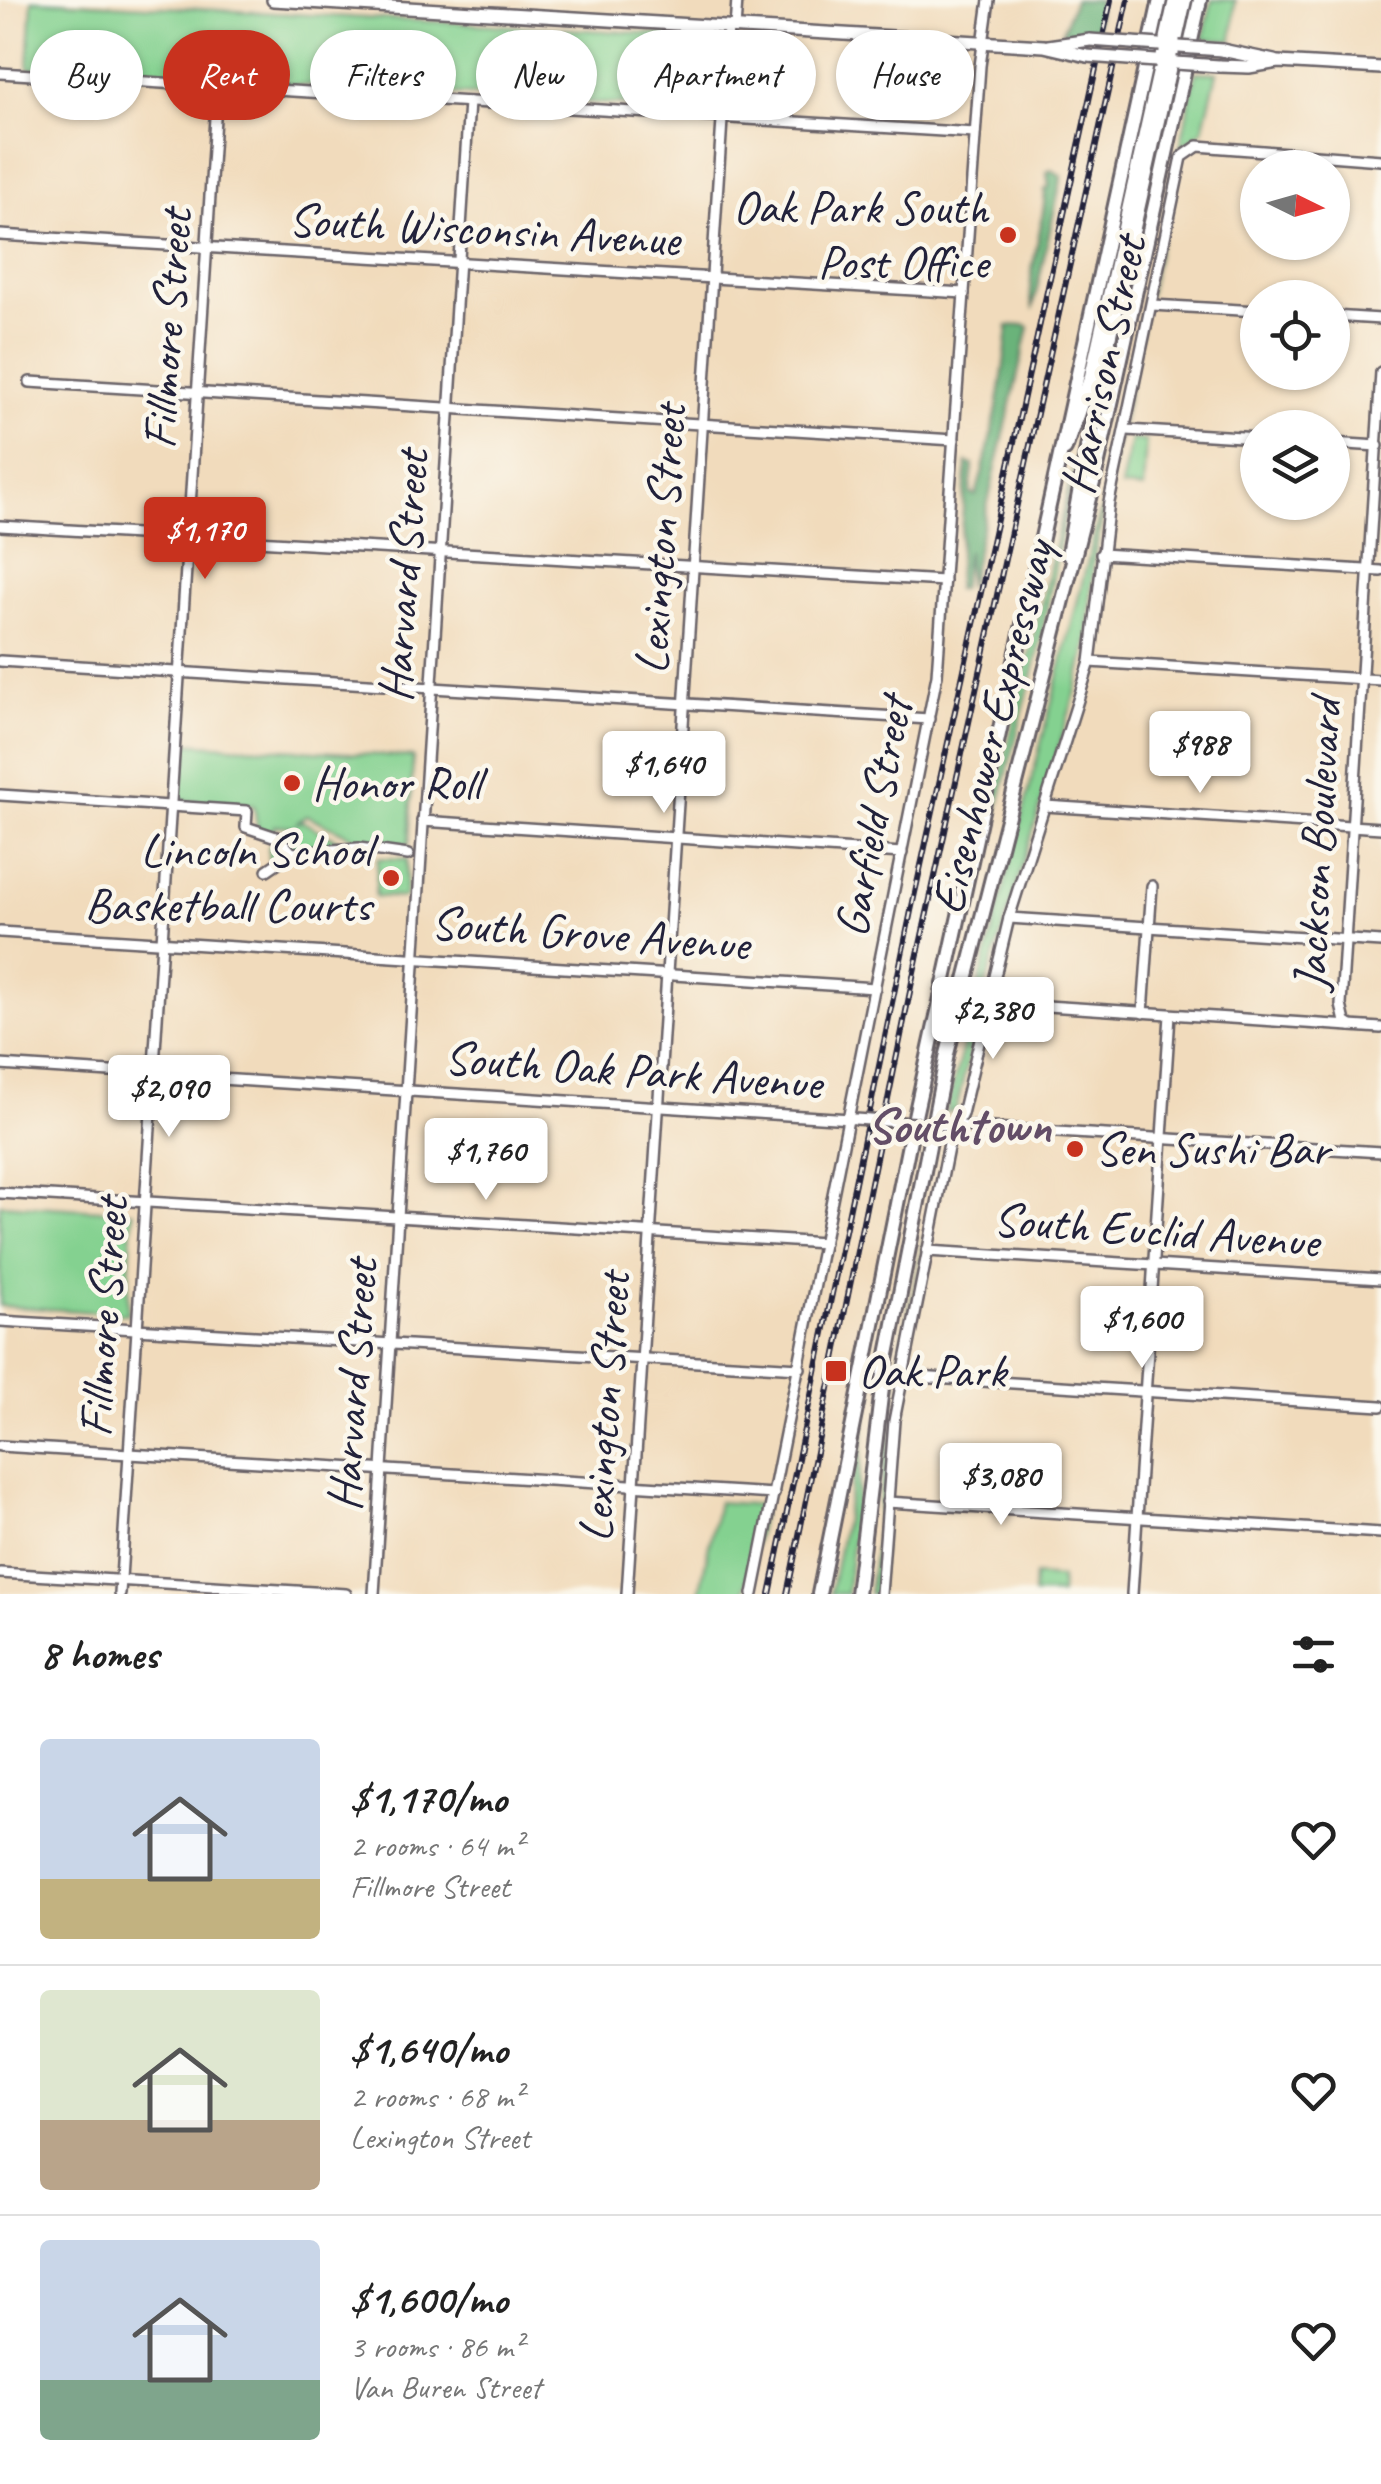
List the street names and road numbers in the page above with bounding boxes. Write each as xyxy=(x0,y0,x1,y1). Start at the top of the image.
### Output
street label: South Wisconsin Avenue xyxy=(287,189,684,269)
street label: Fillmore Street xyxy=(129,203,206,450)
street label: Harrison Street xyxy=(1046,227,1160,499)
street label: Lexington Street xyxy=(621,398,700,676)
street label: Harvard Street xyxy=(364,444,442,704)
street label: Eisenhower Expressway xyxy=(917,531,1068,920)
street label: Garfield Street xyxy=(820,686,927,942)
street label: Jackson Boulevard xyxy=(1279,691,1355,994)
street label: South Grove Avenue xyxy=(429,892,754,974)
street label: South Oak Park Avenue xyxy=(442,1027,827,1113)
street label: South Euclid Avenue xyxy=(991,1189,1324,1272)
street label: Fillmore Street xyxy=(65,1191,142,1438)
street label: Harvard Street xyxy=(313,1253,391,1513)
street label: Lexington Street xyxy=(565,1266,644,1544)

